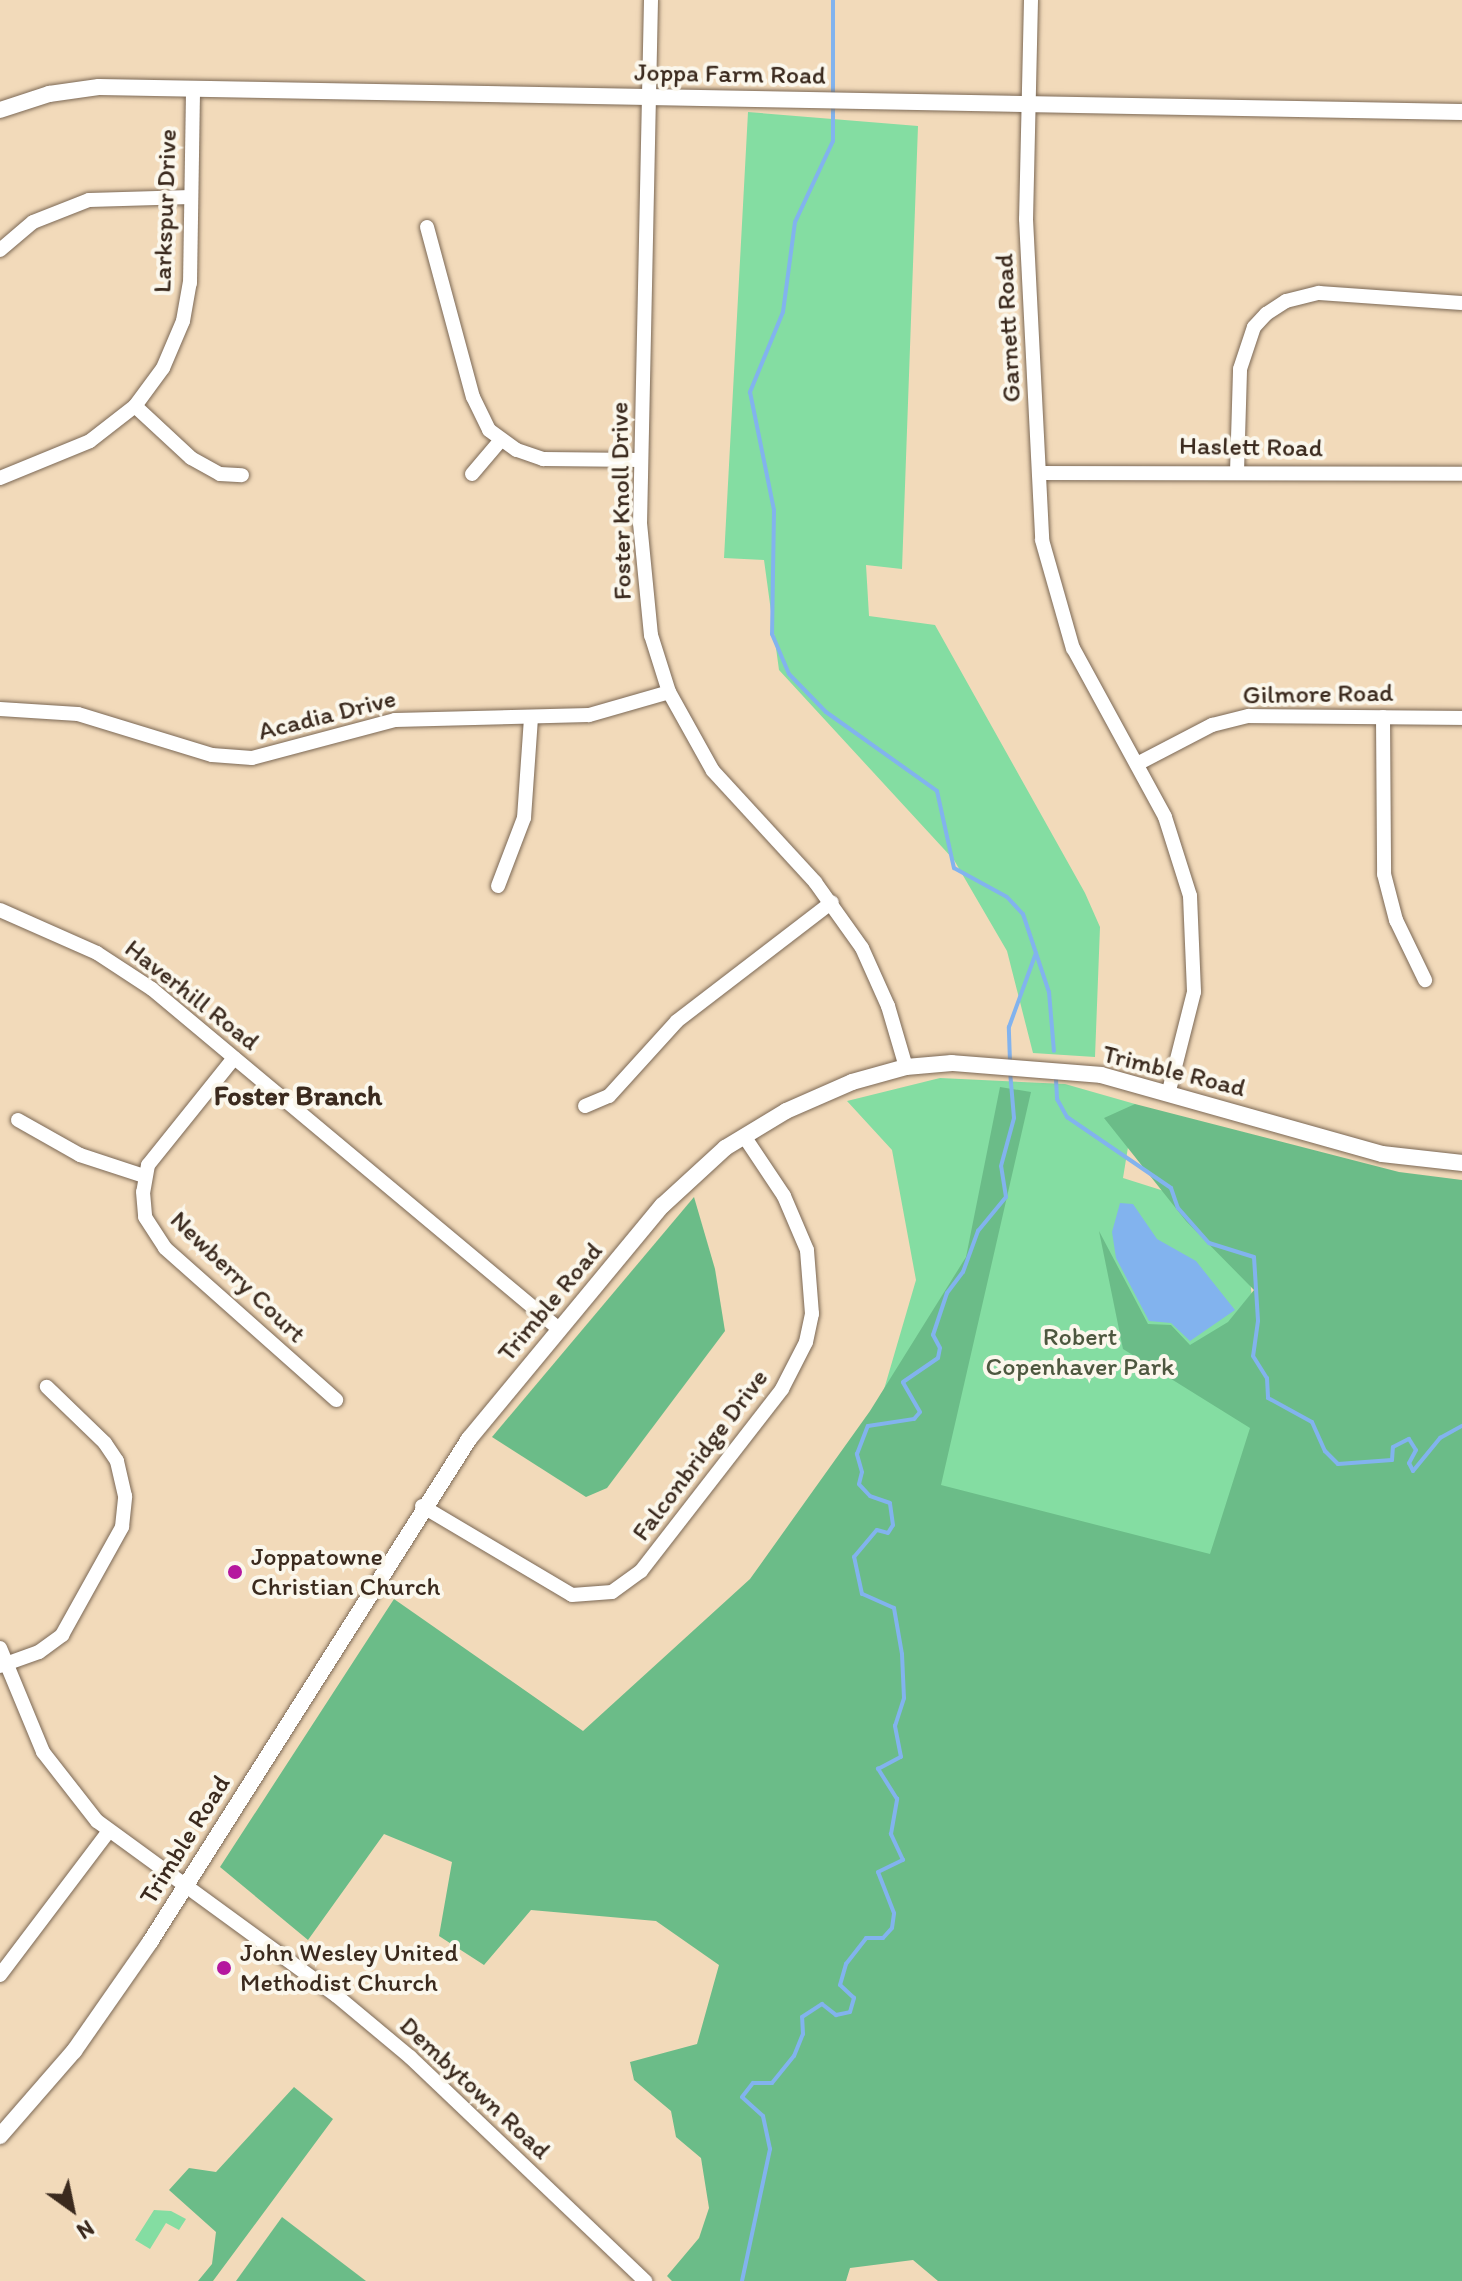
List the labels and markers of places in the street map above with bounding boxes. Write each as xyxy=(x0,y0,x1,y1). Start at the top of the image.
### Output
place label: Joppatowne Christian Church xyxy=(251,1541,441,1602)
marker: Joppatowne Christian Church xyxy=(226,1563,244,1581)
place label: John Wesley United Methodist Church xyxy=(240,1937,457,1998)
marker: John Wesley United Methodist Church xyxy=(215,1959,233,1977)

